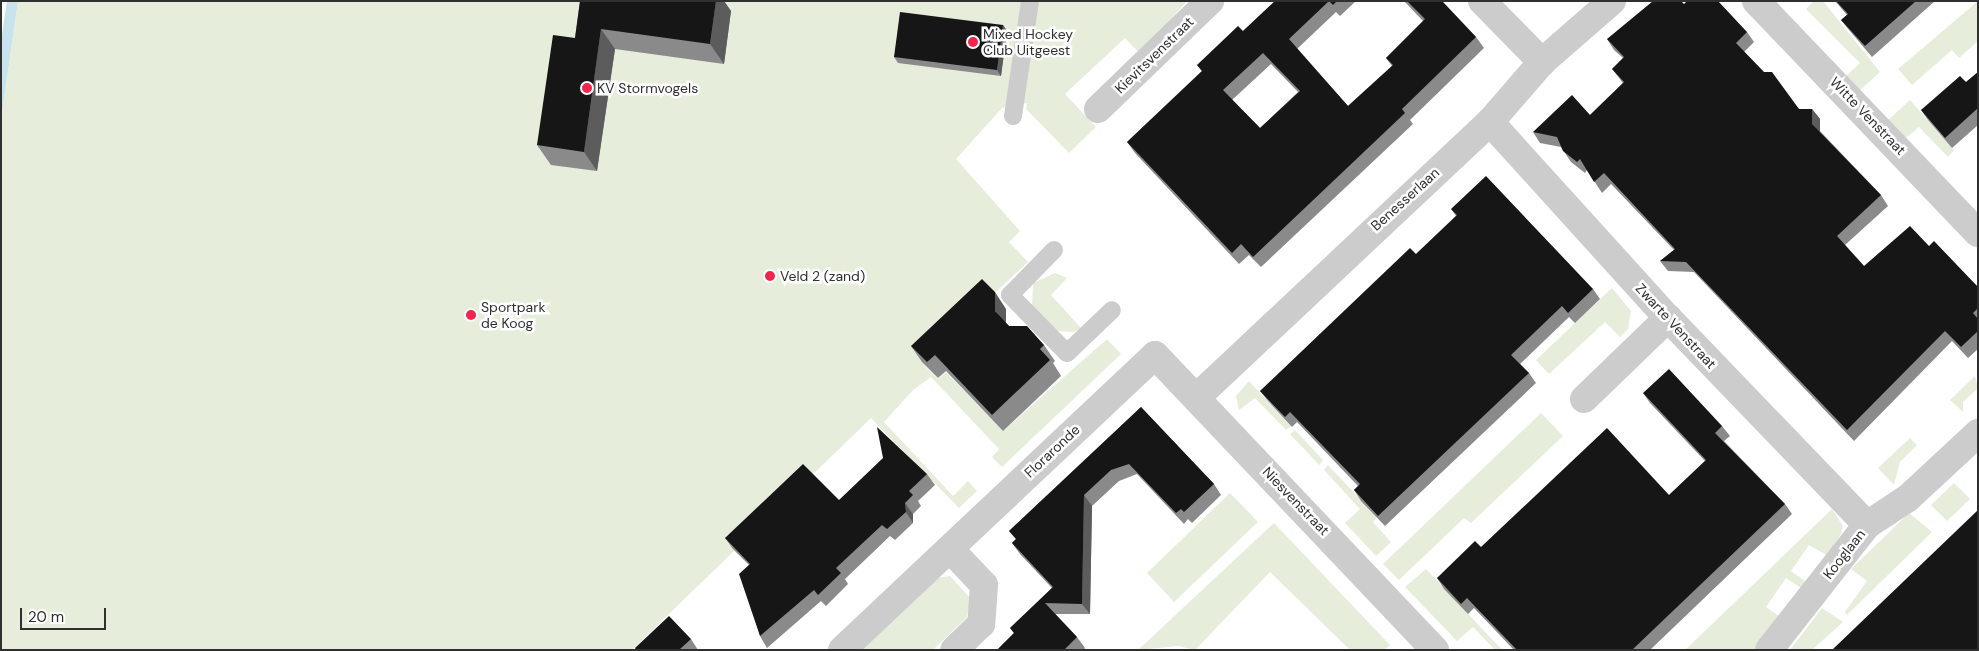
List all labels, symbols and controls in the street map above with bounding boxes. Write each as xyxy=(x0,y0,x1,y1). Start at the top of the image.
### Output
street label: Kievitsvenstraat xyxy=(1111,13,1197,97)
place label: Mixed Hockey Club Uitgeest xyxy=(983,26,1073,58)
marker: Mixed Hockey Club Uitgeest xyxy=(967,36,979,48)
street label: Witte Venstraat xyxy=(1827,74,1909,158)
place label: KV Stormvogels xyxy=(597,80,698,96)
marker: KV Stormvogels xyxy=(581,82,593,94)
street label: Benesserlaan xyxy=(1367,164,1443,234)
place label: Veld 2 (zand) xyxy=(780,268,865,284)
marker: Veld 2 (zand) xyxy=(764,270,776,282)
street label: Zwarte Venstraat xyxy=(1632,280,1720,372)
place label: Sportpark de Koog xyxy=(481,299,545,332)
marker: Sportpark de Koog xyxy=(465,309,477,321)
street label: Floraronde xyxy=(1021,421,1083,481)
street label: Niesvenstraat xyxy=(1259,463,1333,539)
street label: Kooglaan xyxy=(1819,526,1869,582)
scale bar xyxy=(22,598,109,630)
text: 20 m xyxy=(28,607,64,627)

